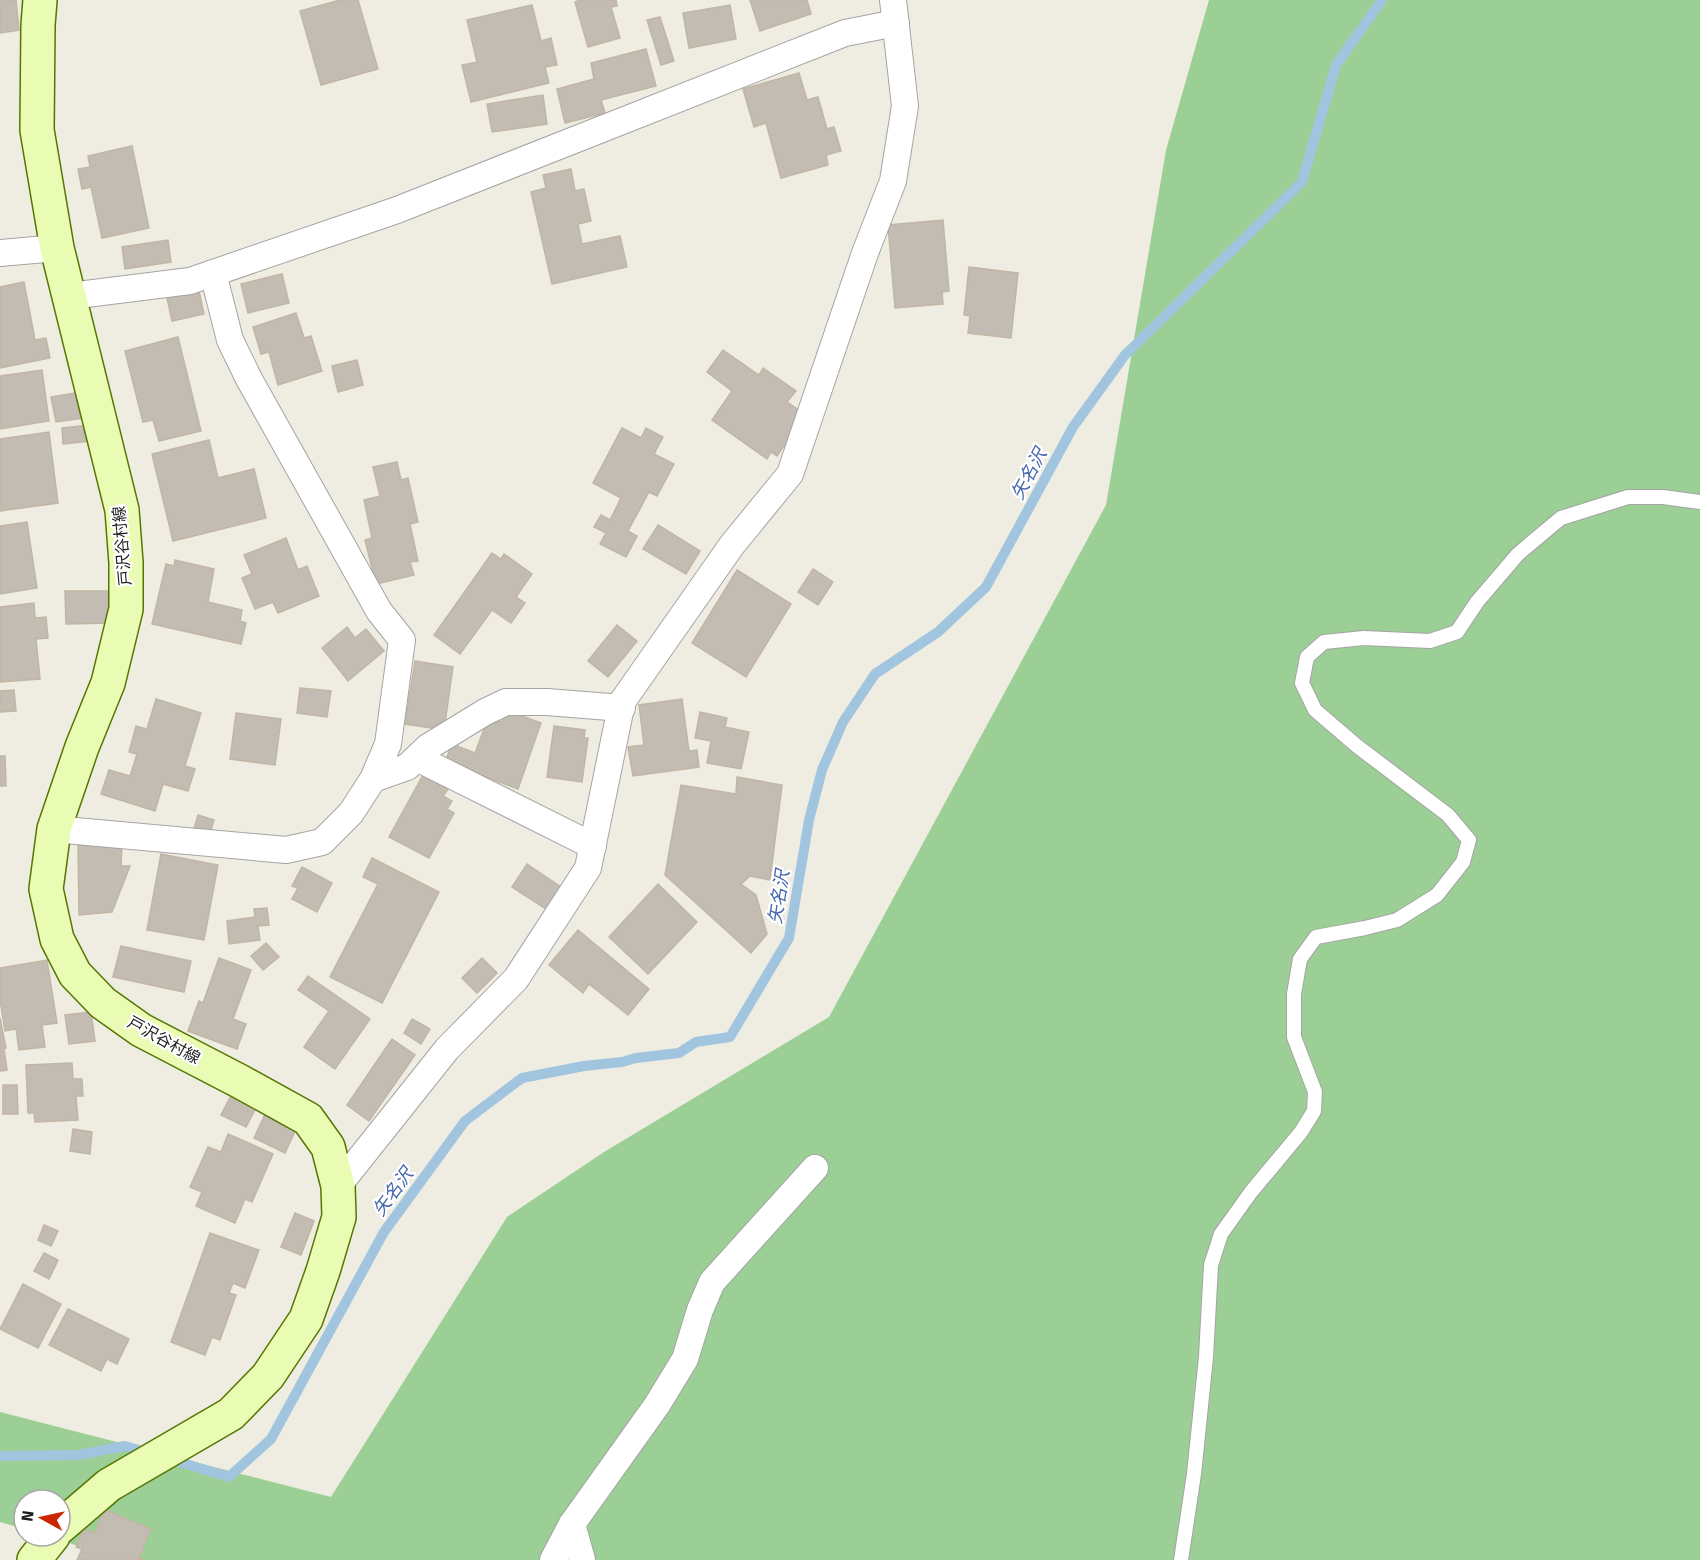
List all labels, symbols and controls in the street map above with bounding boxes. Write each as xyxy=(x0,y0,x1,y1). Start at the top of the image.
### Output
water label: 矢名沢 xyxy=(1007,443,1052,503)
street label: 戸沢谷村線 xyxy=(109,505,135,587)
water label: 矢名沢 xyxy=(764,867,794,925)
street label: 戸沢谷村線 xyxy=(124,1012,204,1068)
water label: 矢名沢 xyxy=(368,1162,419,1220)
north arrow xyxy=(12,1488,72,1548)
text: N xyxy=(17,1509,38,1523)

